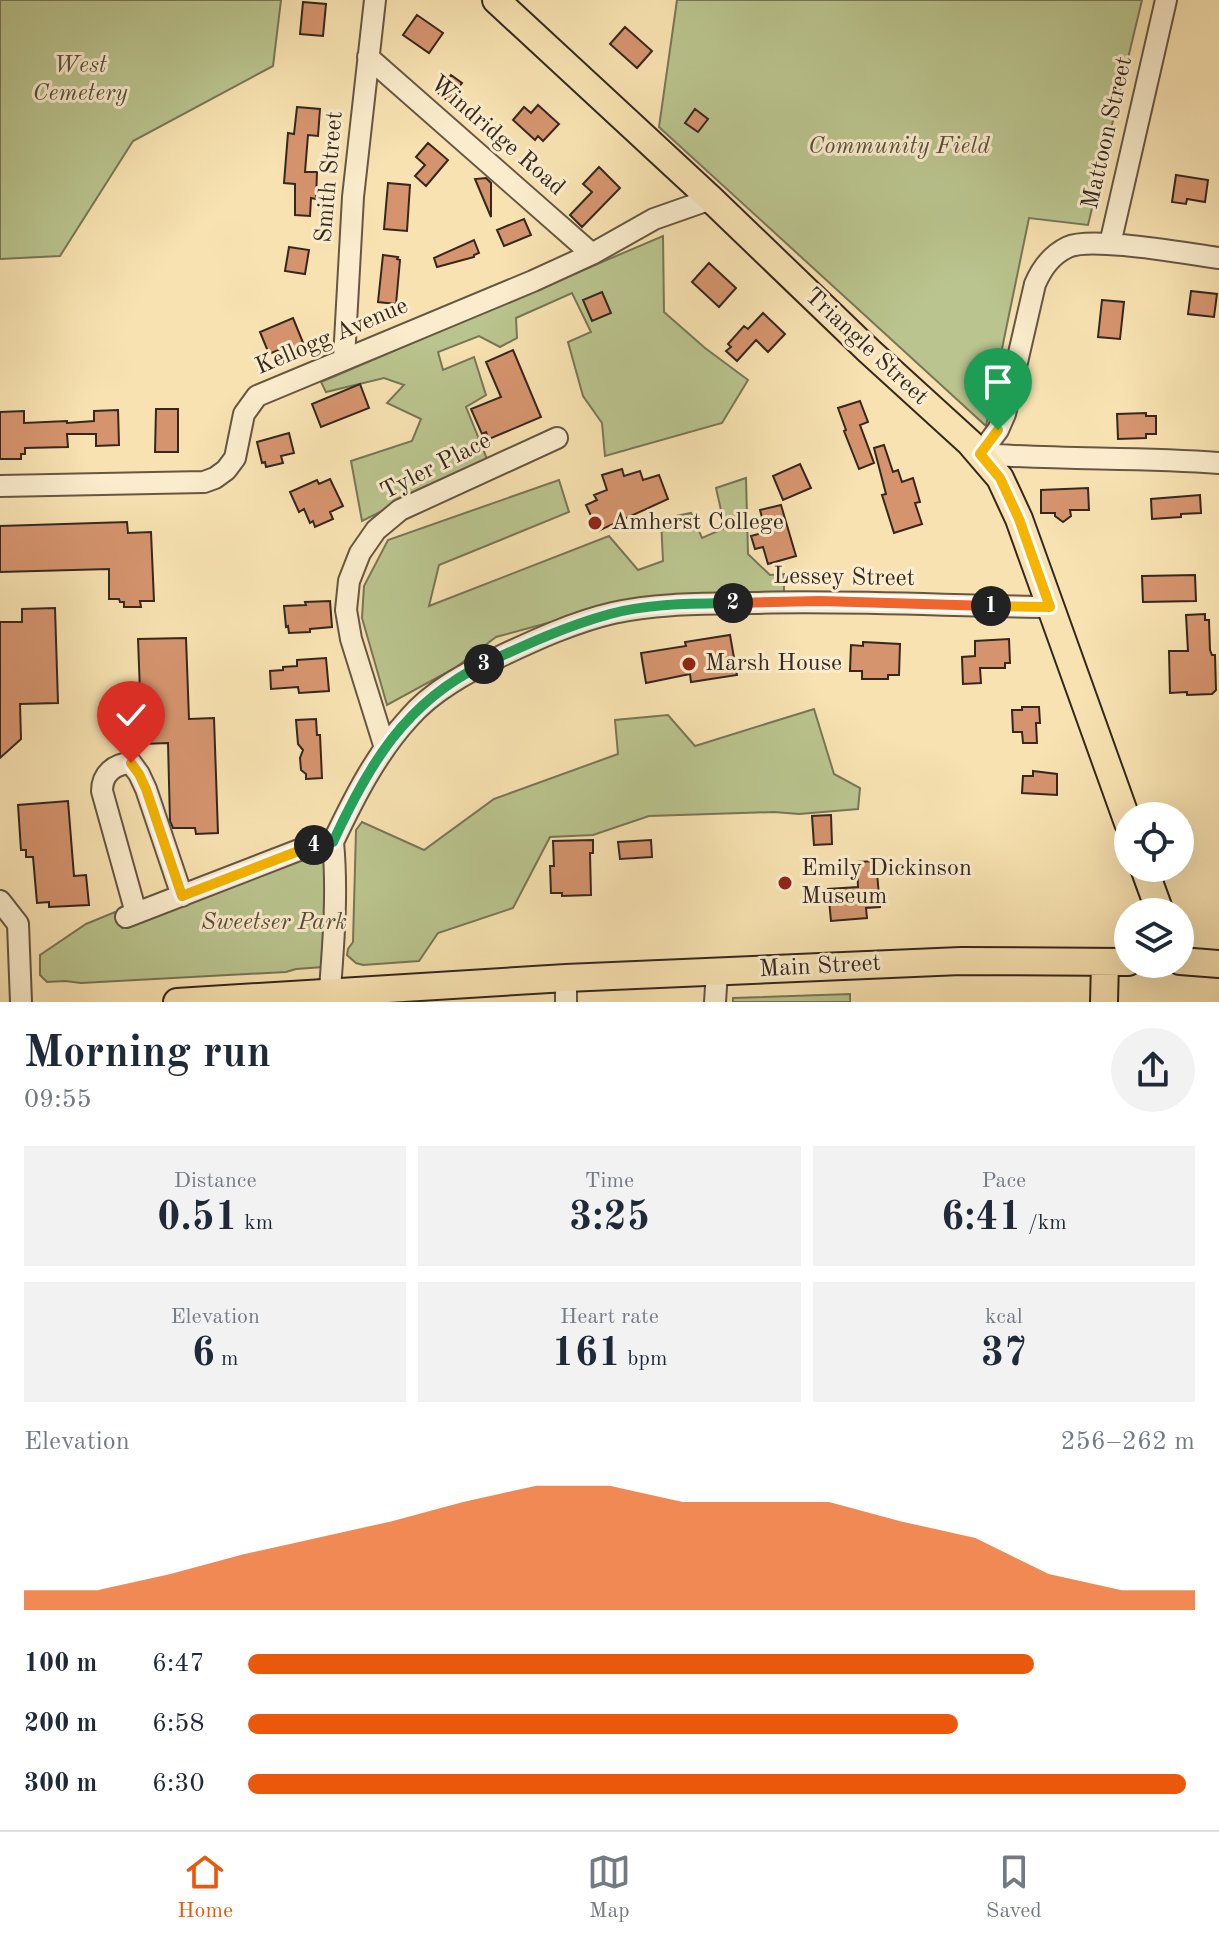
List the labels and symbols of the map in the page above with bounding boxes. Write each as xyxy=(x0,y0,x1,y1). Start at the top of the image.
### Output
park label: West Cemetery xyxy=(32,54,128,106)
street label: Mattoon Street xyxy=(1079,54,1137,212)
street label: Windridge Road xyxy=(425,71,569,201)
street label: Smith Street xyxy=(312,110,348,244)
park label: Community Field xyxy=(808,135,990,159)
street label: Triangle Street xyxy=(800,284,932,410)
street label: Kellogg Avenue xyxy=(252,294,412,380)
pin xyxy=(964,348,1032,430)
street label: Tyler Place xyxy=(377,429,495,505)
place label: Amherst College xyxy=(611,511,784,535)
marker: Amherst College xyxy=(586,514,604,532)
street label: Lessey Street xyxy=(773,565,915,591)
pin: 2 xyxy=(713,583,753,623)
pin: 1 xyxy=(971,586,1011,626)
pin: 3 xyxy=(464,644,504,684)
place label: Marsh House xyxy=(705,652,842,676)
marker: Marsh House xyxy=(680,655,698,673)
pin xyxy=(97,681,165,763)
pin: 4 xyxy=(294,825,334,865)
place label: Emily Dickinson Museum xyxy=(801,857,972,909)
marker: Emily Dickinson Museum xyxy=(776,874,794,892)
park label: Sweetser Park xyxy=(201,911,347,935)
street label: Main Street xyxy=(759,952,881,982)

